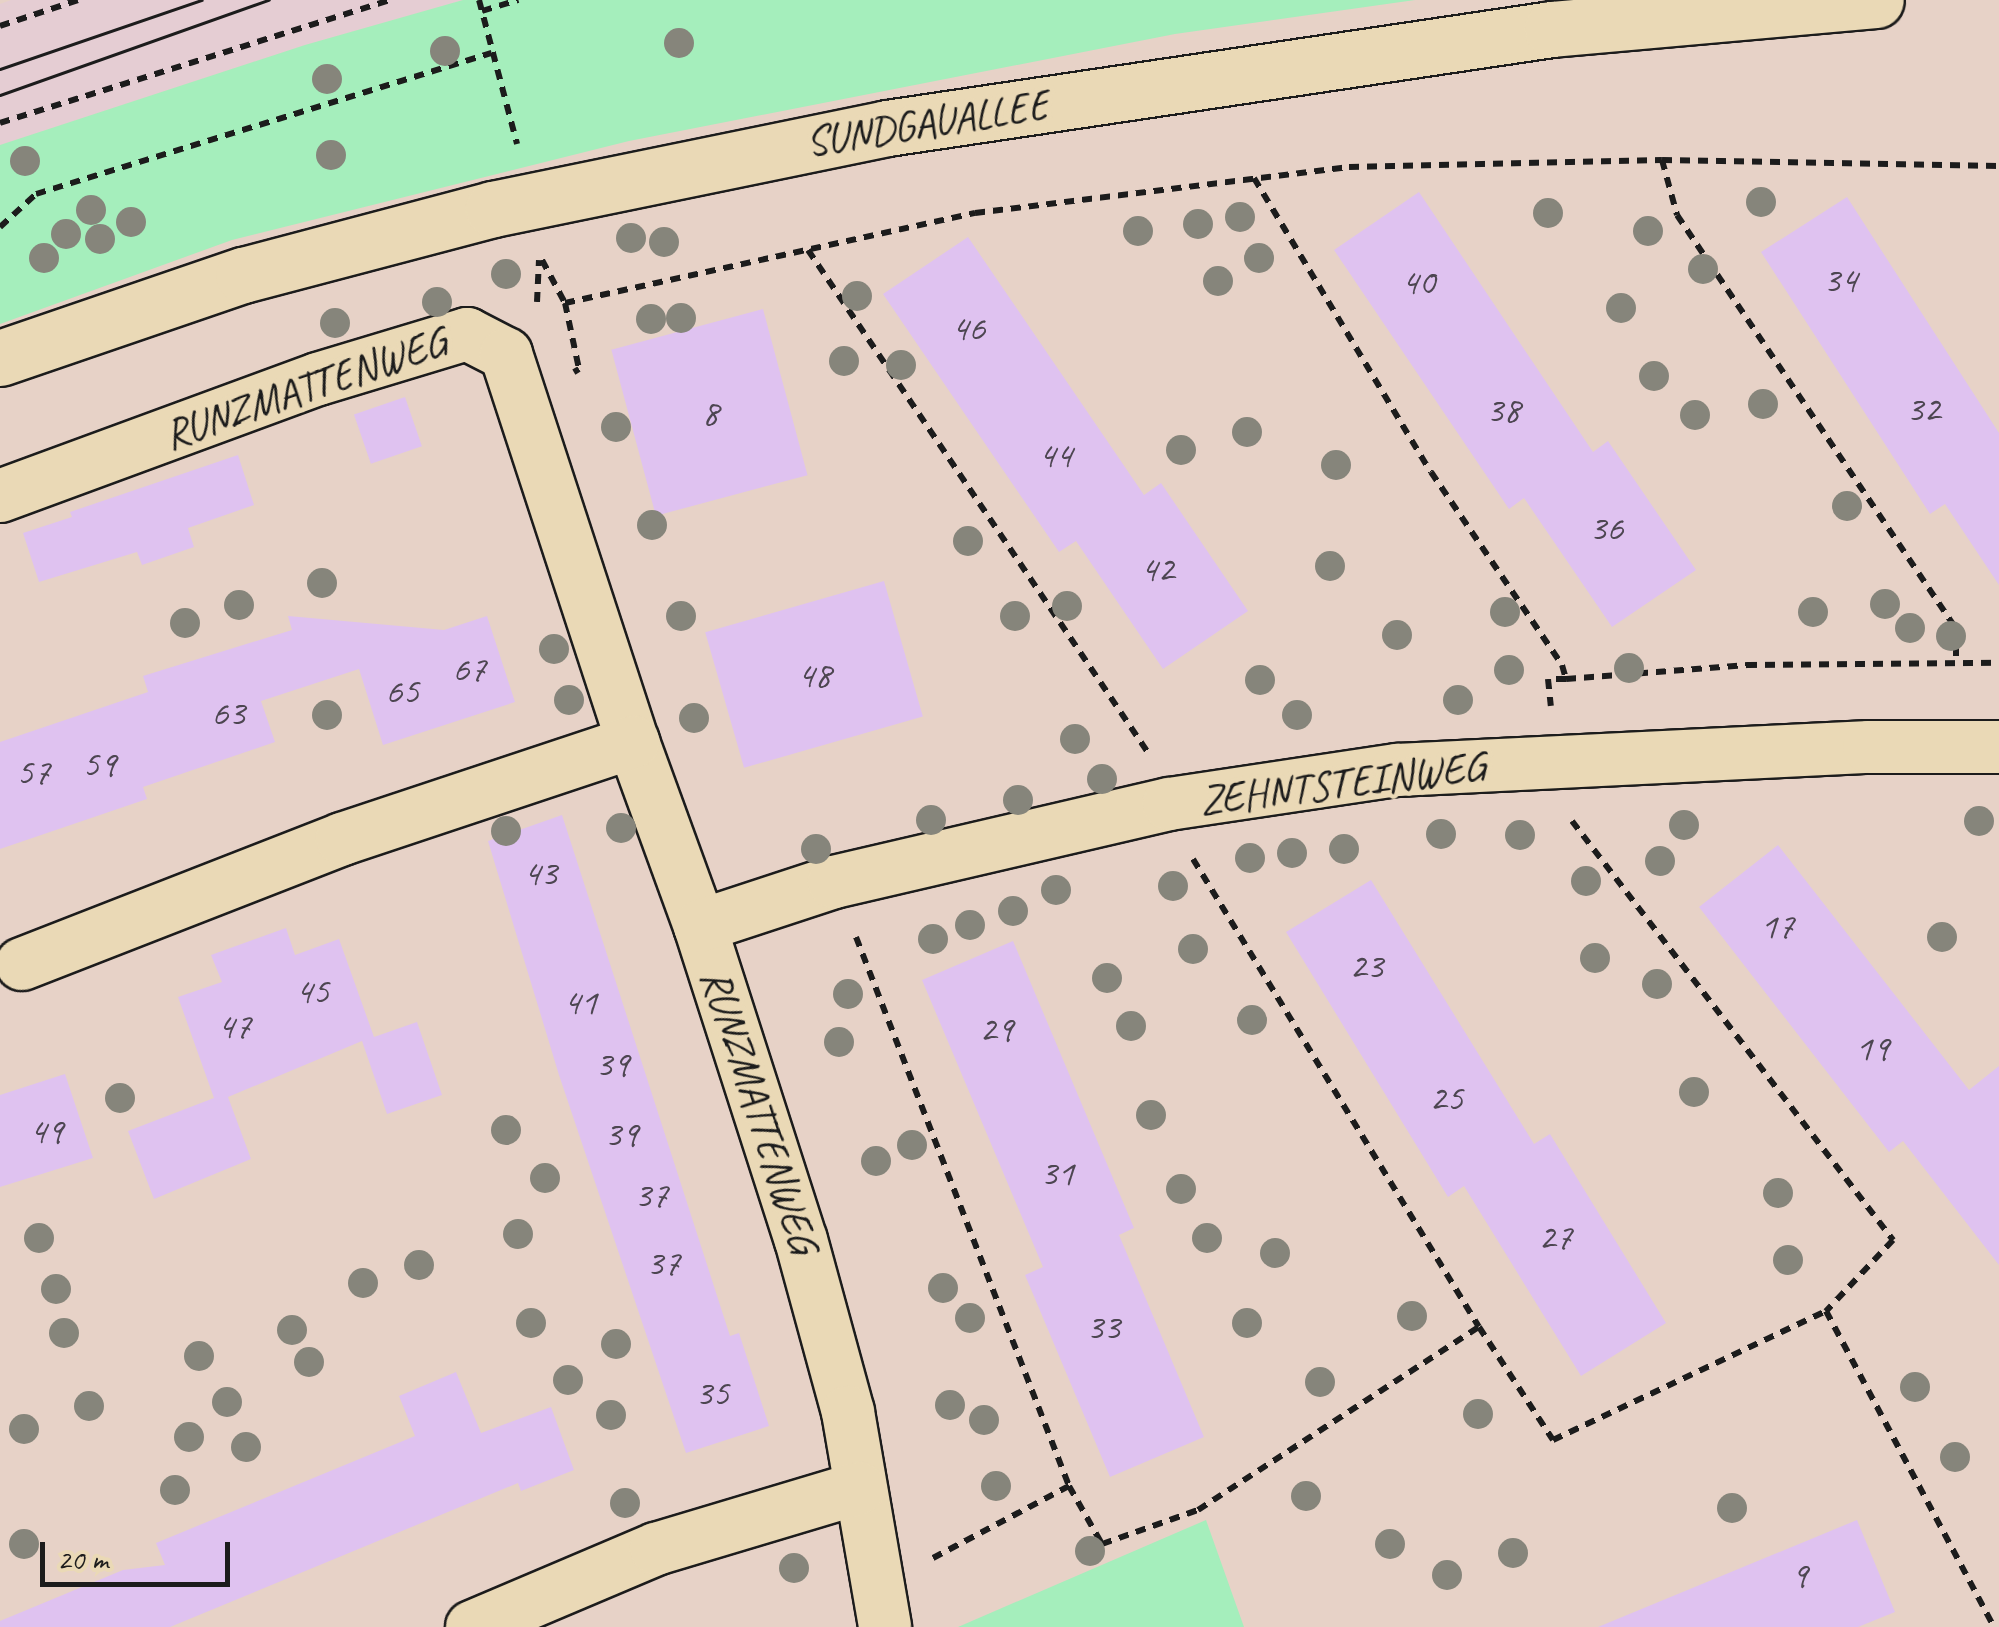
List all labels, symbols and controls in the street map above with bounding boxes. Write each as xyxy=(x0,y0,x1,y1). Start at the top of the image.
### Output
street label: SUNDGAUALLEE xyxy=(802,80,1052,168)
house number: 34 xyxy=(1823,257,1857,303)
house number: 40 xyxy=(1401,259,1435,305)
house number: 46 xyxy=(951,305,985,351)
street label: RUNZMATTENWEG xyxy=(157,317,453,461)
house number: 32 xyxy=(1906,386,1940,432)
house number: 38 xyxy=(1486,387,1520,433)
house number: 8 xyxy=(701,390,719,436)
house number: 44 xyxy=(1038,432,1072,478)
house number: 36 xyxy=(1589,505,1623,551)
house number: 42 xyxy=(1140,546,1174,592)
house number: 67 xyxy=(452,646,486,692)
house number: 48 xyxy=(797,652,831,698)
house number: 65 xyxy=(385,668,419,714)
house number: 63 xyxy=(211,690,245,736)
house number: 59 xyxy=(82,741,116,787)
street label: ZEHNTSTEINWEG xyxy=(1197,742,1487,826)
house number: 57 xyxy=(16,749,50,795)
house number: 43 xyxy=(523,850,557,896)
house number: 17 xyxy=(1760,903,1794,949)
house number: 23 xyxy=(1349,943,1383,989)
street label: RUNZMATTENWEG xyxy=(689,963,829,1259)
house number: 45 xyxy=(295,968,329,1014)
house number: 41 xyxy=(563,979,597,1025)
house number: 47 xyxy=(217,1003,251,1049)
house number: 29 xyxy=(979,1006,1013,1052)
house number: 19 xyxy=(1855,1025,1889,1071)
house number: 39 xyxy=(595,1041,629,1087)
house number: 25 xyxy=(1429,1075,1463,1121)
house number: 49 xyxy=(29,1108,63,1154)
house number: 39 xyxy=(604,1111,638,1157)
house number: 31 xyxy=(1040,1150,1074,1196)
house number: 37 xyxy=(634,1172,668,1218)
house number: 27 xyxy=(1538,1214,1572,1260)
house number: 37 xyxy=(646,1240,680,1286)
house number: 33 xyxy=(1086,1304,1120,1350)
house number: 35 xyxy=(695,1370,729,1416)
scale bar xyxy=(45,1522,235,1584)
text: 20 m xyxy=(57,1540,108,1578)
house number: 9 xyxy=(1790,1552,1808,1598)

